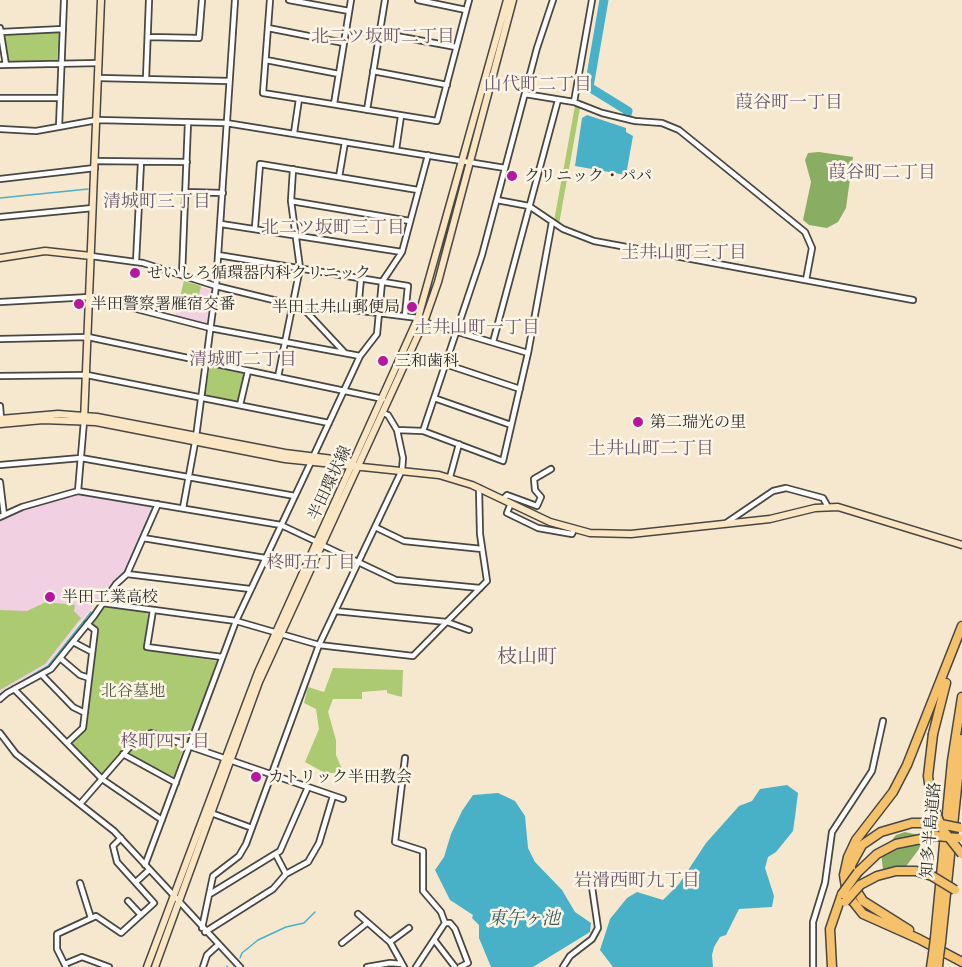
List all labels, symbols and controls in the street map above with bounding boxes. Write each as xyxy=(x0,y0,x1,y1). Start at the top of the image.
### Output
district label: 北二ツ坂町二丁目 xyxy=(311,26,455,48)
district label: 山代町二丁目 xyxy=(484,74,592,96)
district label: 葭谷町一丁目 xyxy=(735,92,843,114)
district label: 葭谷町二丁目 xyxy=(828,162,936,184)
place label: クリニック・パパ xyxy=(524,166,652,186)
marker: クリニック・パパ xyxy=(505,169,519,183)
district label: 清城町三丁目 xyxy=(103,191,211,213)
district label: 北二ツ坂町三丁目 xyxy=(261,217,405,239)
district label: 土井山町三丁目 xyxy=(621,242,747,264)
place label: せいしろ循環器内科クリニック xyxy=(147,263,371,283)
marker: せいしろ循環器内科クリニック xyxy=(128,266,142,280)
place label: 半田警察署雁宿交番 xyxy=(91,294,235,314)
marker: 半田警察署雁宿交番 xyxy=(72,297,86,311)
place label: 半田土井山郵便局 xyxy=(272,297,400,317)
marker: 半田土井山郵便局 xyxy=(405,300,419,314)
district label: 土井山町一丁目 xyxy=(414,317,540,339)
district label: 清城町二丁目 xyxy=(189,349,297,371)
place label: 三和歯科 xyxy=(395,351,459,371)
marker: 三和歯科 xyxy=(376,354,390,368)
place label: 第二瑞光の里 xyxy=(650,412,746,432)
marker: 第二瑞光の里 xyxy=(631,415,645,429)
district label: 土井山町二丁目 xyxy=(588,438,714,460)
street label: 半田環状線 xyxy=(304,443,356,523)
district label: 柊町五丁目 xyxy=(266,552,356,574)
place label: 半田工業高校 xyxy=(62,587,158,607)
marker: 半田工業高校 xyxy=(43,590,57,604)
district label: 枝山町 xyxy=(497,645,557,669)
park label: 北谷墓地 xyxy=(101,681,165,701)
district label: 柊町四丁目 xyxy=(120,731,210,753)
place label: カトリック半田教会 xyxy=(268,767,412,787)
marker: カトリック半田教会 xyxy=(249,770,263,784)
street label: 知多半島道路 xyxy=(917,781,945,879)
district label: 岩滑西町九丁目 xyxy=(574,870,700,892)
water label: 東午ヶ池 xyxy=(488,908,560,930)

